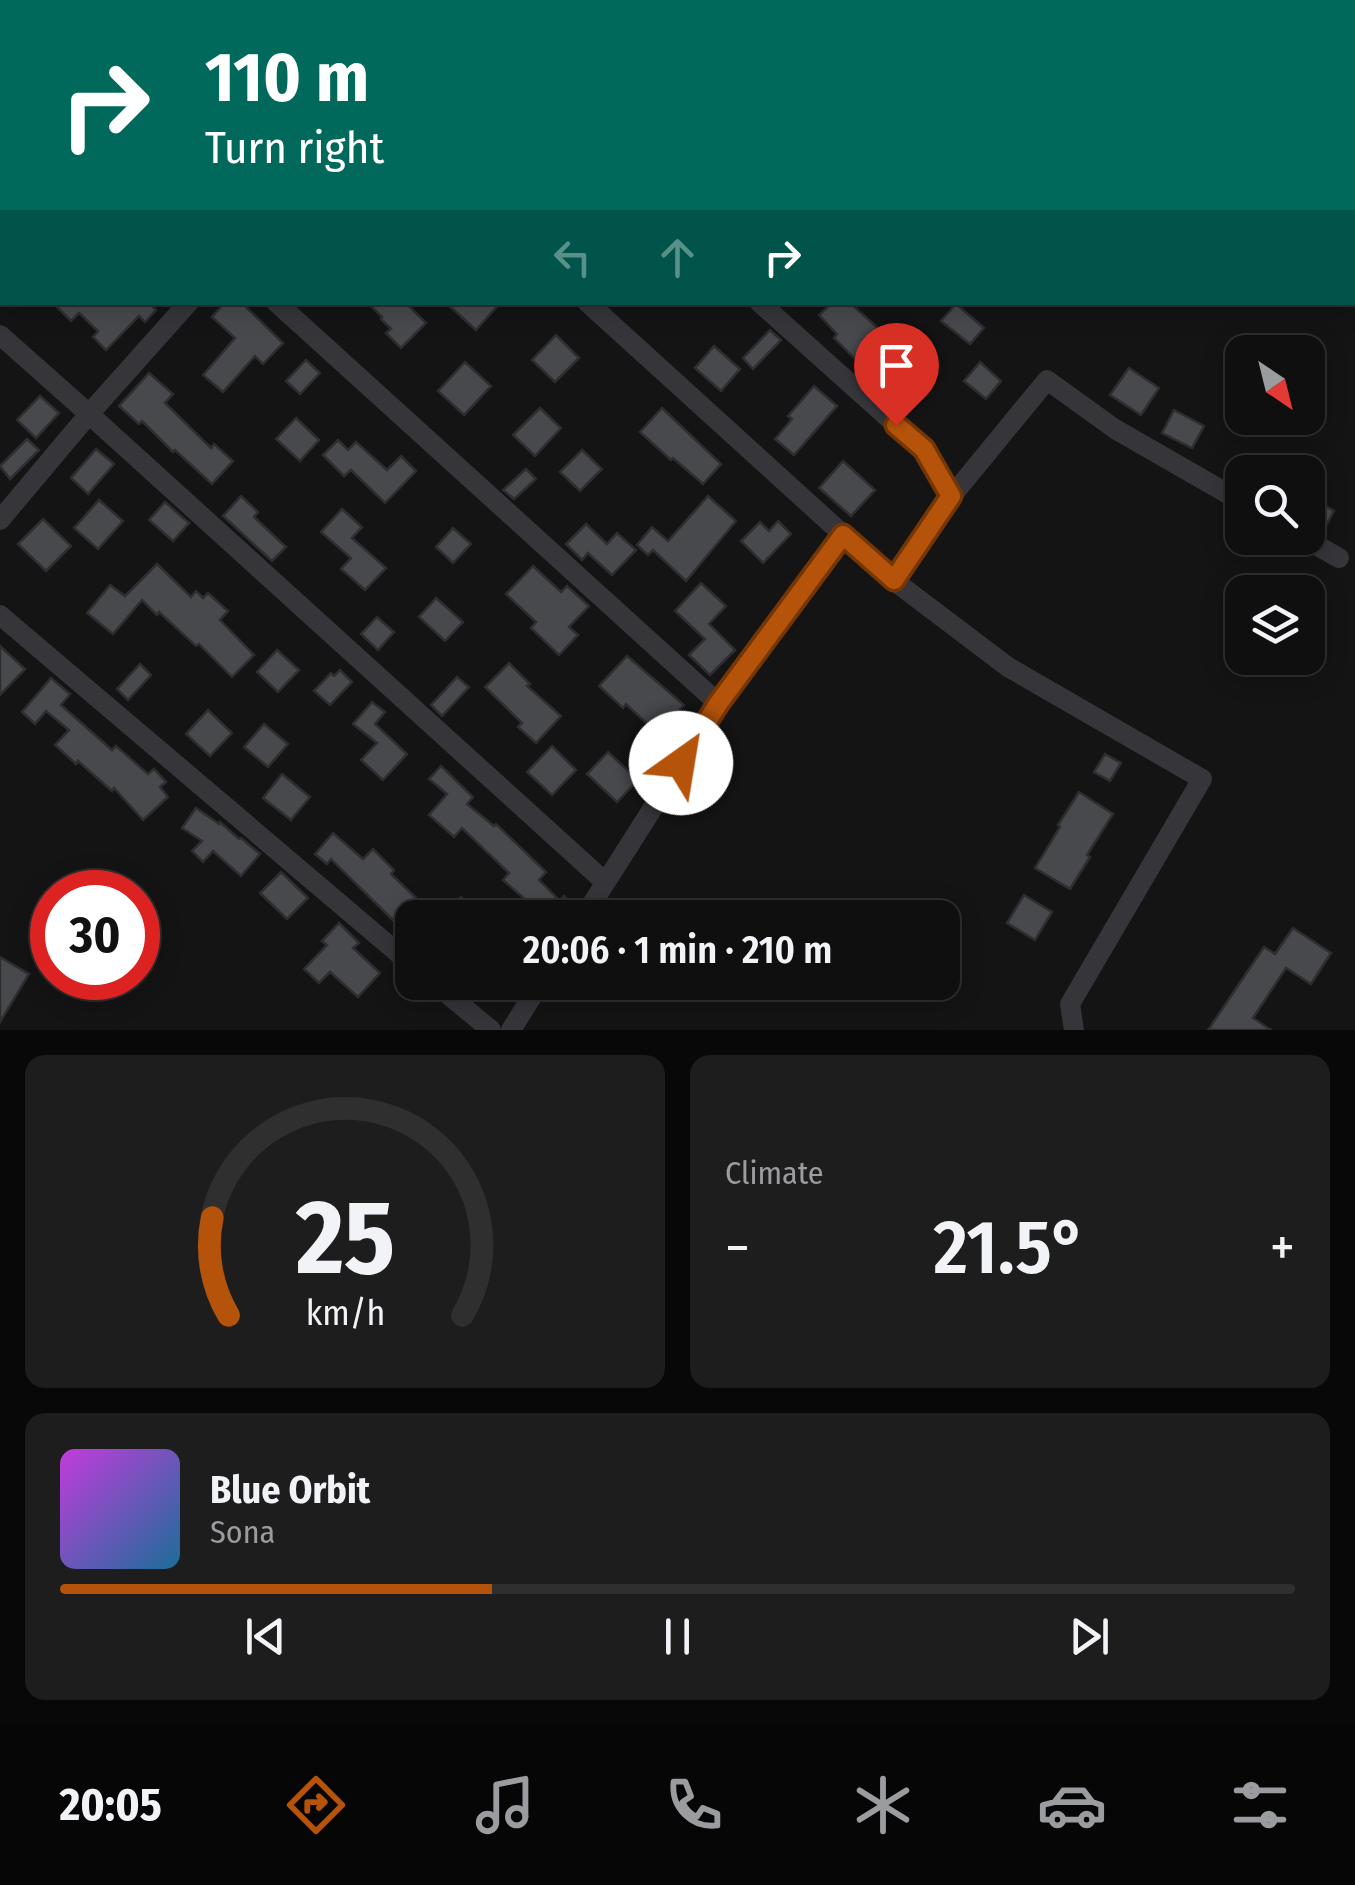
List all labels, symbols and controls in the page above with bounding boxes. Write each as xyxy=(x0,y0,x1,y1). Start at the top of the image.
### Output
text: 110 m xyxy=(205,36,369,120)
icon: right xyxy=(40,40,170,170)
text: Turn right xyxy=(205,121,384,175)
icon: left xyxy=(545,230,600,285)
icon: ahead xyxy=(650,230,705,285)
icon: right xyxy=(755,230,810,285)
pin xyxy=(854,323,939,426)
north arrow xyxy=(1225,335,1325,435)
map controls xyxy=(1225,335,1325,675)
icon: arrive xyxy=(869,338,924,393)
button: search xyxy=(1225,455,1325,555)
button: layers xyxy=(1225,575,1325,675)
position arrow xyxy=(629,711,733,815)
speed limit sign: 30 xyxy=(30,870,160,1000)
text: 20:06 · 1 min · 210 m xyxy=(523,927,832,973)
text: Climate xyxy=(725,1154,824,1192)
text: 25 xyxy=(294,1176,395,1301)
text: 21.5° xyxy=(934,1203,1086,1293)
text: − xyxy=(725,1215,750,1281)
text: + xyxy=(1270,1215,1295,1281)
text: km/h xyxy=(305,1292,385,1334)
text: Blue Orbit xyxy=(210,1467,370,1513)
text: Sona xyxy=(210,1513,275,1551)
icon: previous xyxy=(238,1609,293,1664)
icon: pause xyxy=(650,1609,705,1664)
icon: next xyxy=(1062,1609,1117,1664)
icon: directions xyxy=(281,1770,351,1840)
icon: music xyxy=(470,1770,540,1840)
icon: phone xyxy=(659,1770,729,1840)
icon: climate xyxy=(848,1770,918,1840)
icon: car xyxy=(1037,1770,1107,1840)
icon: filters xyxy=(1225,1770,1295,1840)
text: 20:05 xyxy=(59,1778,162,1832)

